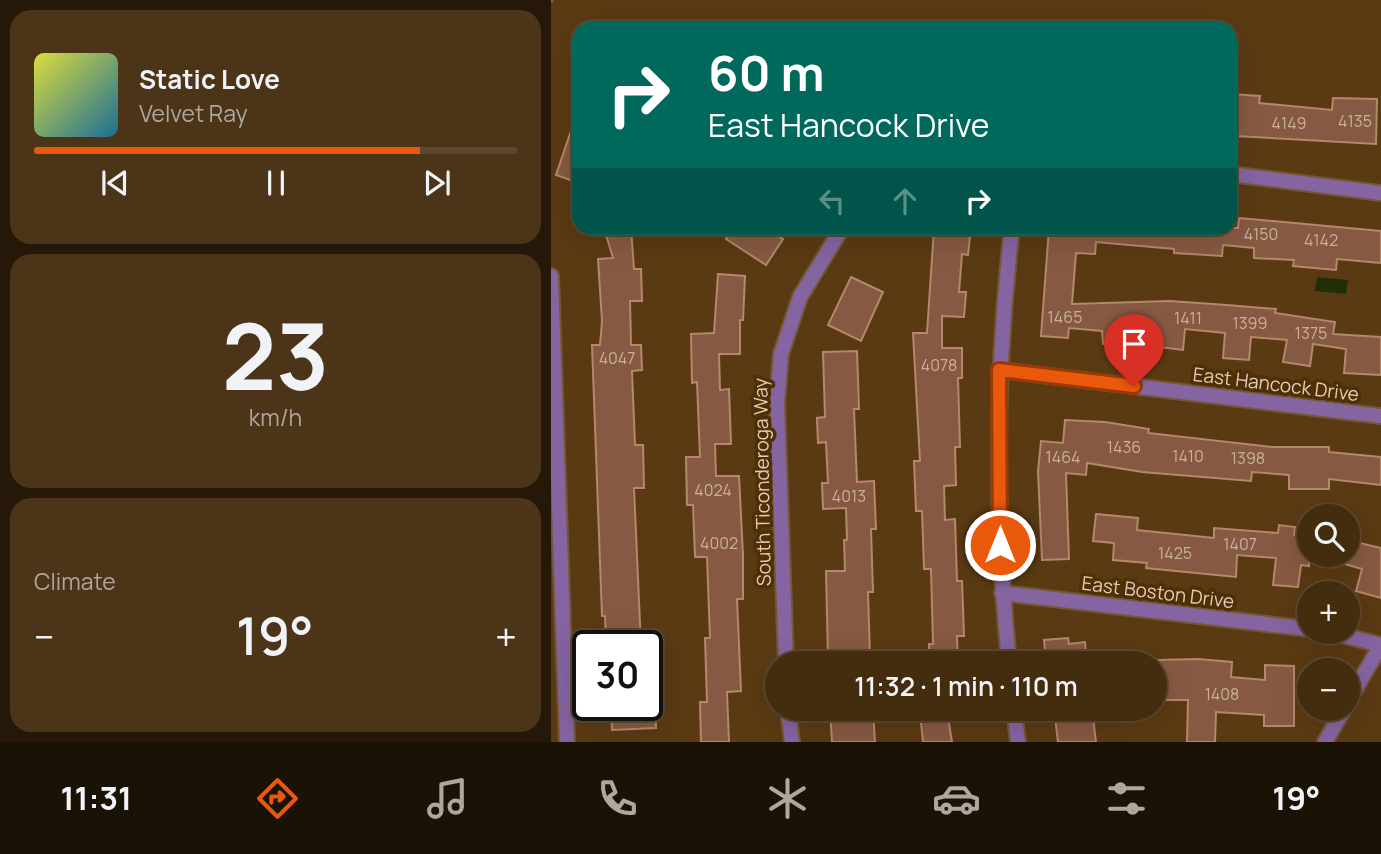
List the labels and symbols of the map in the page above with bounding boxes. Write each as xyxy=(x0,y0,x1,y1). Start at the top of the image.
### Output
house number: 4135 xyxy=(1338,110,1372,132)
house number: 4149 xyxy=(1272,112,1306,134)
house number: 4150 xyxy=(1244,223,1278,245)
house number: 4142 xyxy=(1304,229,1338,251)
house number: 1465 xyxy=(1048,306,1082,328)
house number: 1411 xyxy=(1174,307,1202,329)
house number: 1399 xyxy=(1233,312,1267,334)
pin xyxy=(1104,314,1164,386)
house number: 1375 xyxy=(1295,322,1327,344)
house number: 4047 xyxy=(599,347,635,369)
house number: 4078 xyxy=(921,354,957,376)
street label: East Hancock Drive xyxy=(1191,361,1361,407)
street label: South Ticonderoga Way xyxy=(747,378,777,586)
house number: 1436 xyxy=(1107,436,1141,458)
house number: 1410 xyxy=(1172,445,1204,467)
house number: 1464 xyxy=(1045,446,1081,468)
house number: 1398 xyxy=(1231,447,1265,469)
house number: 4024 xyxy=(694,479,732,501)
house number: 4013 xyxy=(832,485,866,507)
position arrow xyxy=(963,508,1037,582)
house number: 4002 xyxy=(700,532,738,554)
house number: 1407 xyxy=(1223,533,1257,555)
house number: 1425 xyxy=(1158,542,1192,564)
street label: East Boston Drive xyxy=(1080,570,1236,614)
speed limit sign: 30 xyxy=(572,630,663,721)
house number: 1408 xyxy=(1205,683,1239,705)

